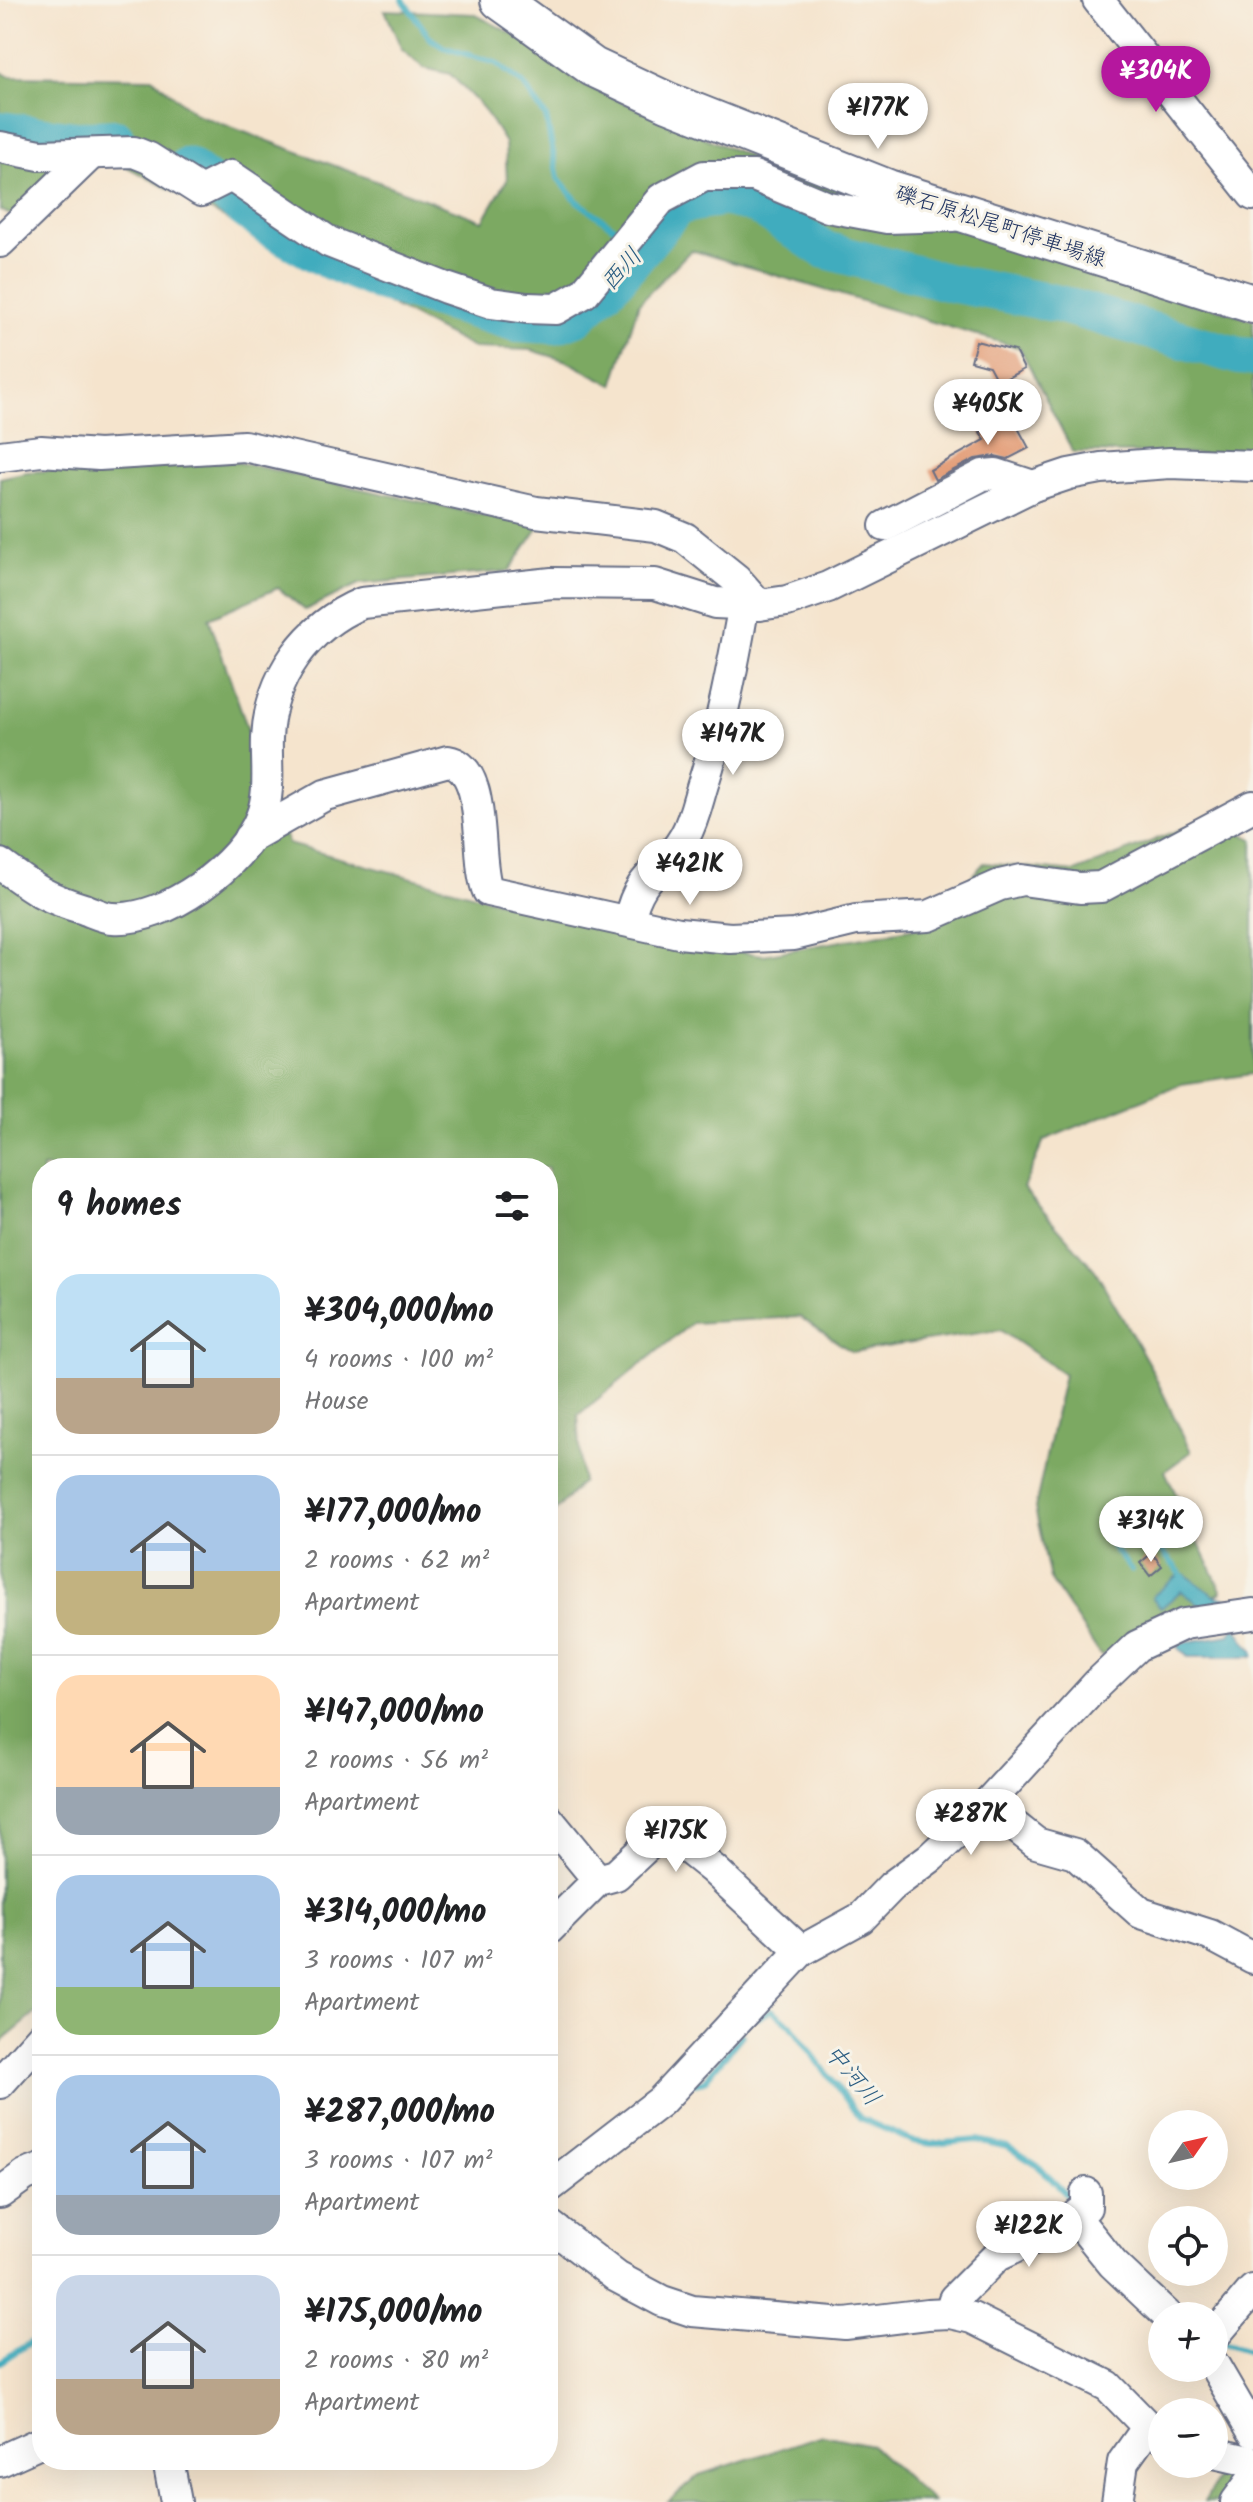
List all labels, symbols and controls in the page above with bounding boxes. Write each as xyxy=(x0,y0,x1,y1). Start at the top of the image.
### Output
pin: ¥304K xyxy=(1100,46,1212,114)
text: ¥304K xyxy=(1119,51,1193,93)
pin: ¥177K xyxy=(822,83,934,151)
text: ¥177K xyxy=(846,88,910,130)
street label: 礫石原松尾町停車場線 xyxy=(890,177,1110,278)
water label: 西川 xyxy=(592,239,653,301)
pin: ¥405K xyxy=(932,379,1044,447)
text: ¥405K xyxy=(952,384,1024,426)
pin: ¥147K xyxy=(677,709,789,777)
text: ¥147K xyxy=(700,714,766,756)
pin: ¥421K xyxy=(634,839,746,907)
text: ¥421K xyxy=(656,844,724,886)
text: 9 homes xyxy=(56,1179,181,1233)
icon: filters xyxy=(490,1184,534,1228)
text: ¥304,000/mo xyxy=(304,1285,494,1339)
icon: home xyxy=(120,1306,216,1402)
text: 4 rooms · 100 m² xyxy=(304,1339,493,1381)
text: House xyxy=(304,1381,368,1423)
text: ¥177,000/mo xyxy=(304,1486,481,1540)
pin: ¥314K xyxy=(1095,1496,1207,1564)
text: ¥314K xyxy=(1117,1501,1185,1543)
icon: home xyxy=(120,1507,216,1603)
text: 2 rooms · 62 m² xyxy=(304,1540,489,1582)
text: Apartment xyxy=(304,1582,419,1624)
text: ¥147,000/mo xyxy=(304,1686,484,1740)
icon: home xyxy=(120,1707,216,1803)
text: 2 rooms · 56 m² xyxy=(304,1740,488,1782)
text: Apartment xyxy=(304,1782,419,1824)
pin: ¥287K xyxy=(915,1789,1027,1857)
text: ¥287K xyxy=(934,1794,1008,1836)
pin: ¥175K xyxy=(620,1806,732,1874)
text: ¥175K xyxy=(644,1811,708,1853)
text: ¥314,000/mo xyxy=(304,1886,486,1940)
icon: home xyxy=(120,1907,216,2003)
text: 3 rooms · 107 m² xyxy=(304,1940,493,1982)
text: Apartment xyxy=(304,1982,419,2024)
water label: 中河川 xyxy=(814,2036,890,2116)
text: ¥287,000/mo xyxy=(304,2086,495,2140)
icon: home xyxy=(120,2107,216,2203)
north arrow xyxy=(1148,2110,1228,2190)
map controls xyxy=(1148,2110,1228,2478)
text: 3 rooms · 107 m² xyxy=(304,2140,493,2182)
text: Apartment xyxy=(304,2182,419,2224)
pin: ¥122K xyxy=(973,2201,1085,2269)
text: ¥122K xyxy=(994,2206,1064,2248)
button: locate xyxy=(1148,2206,1228,2286)
text: ¥175,000/mo xyxy=(304,2286,483,2340)
button: + xyxy=(1148,2302,1228,2382)
icon: home xyxy=(120,2307,216,2403)
text: 2 rooms · 80 m² xyxy=(304,2340,488,2382)
text: Apartment xyxy=(304,2382,419,2424)
button: − xyxy=(1148,2398,1228,2478)

